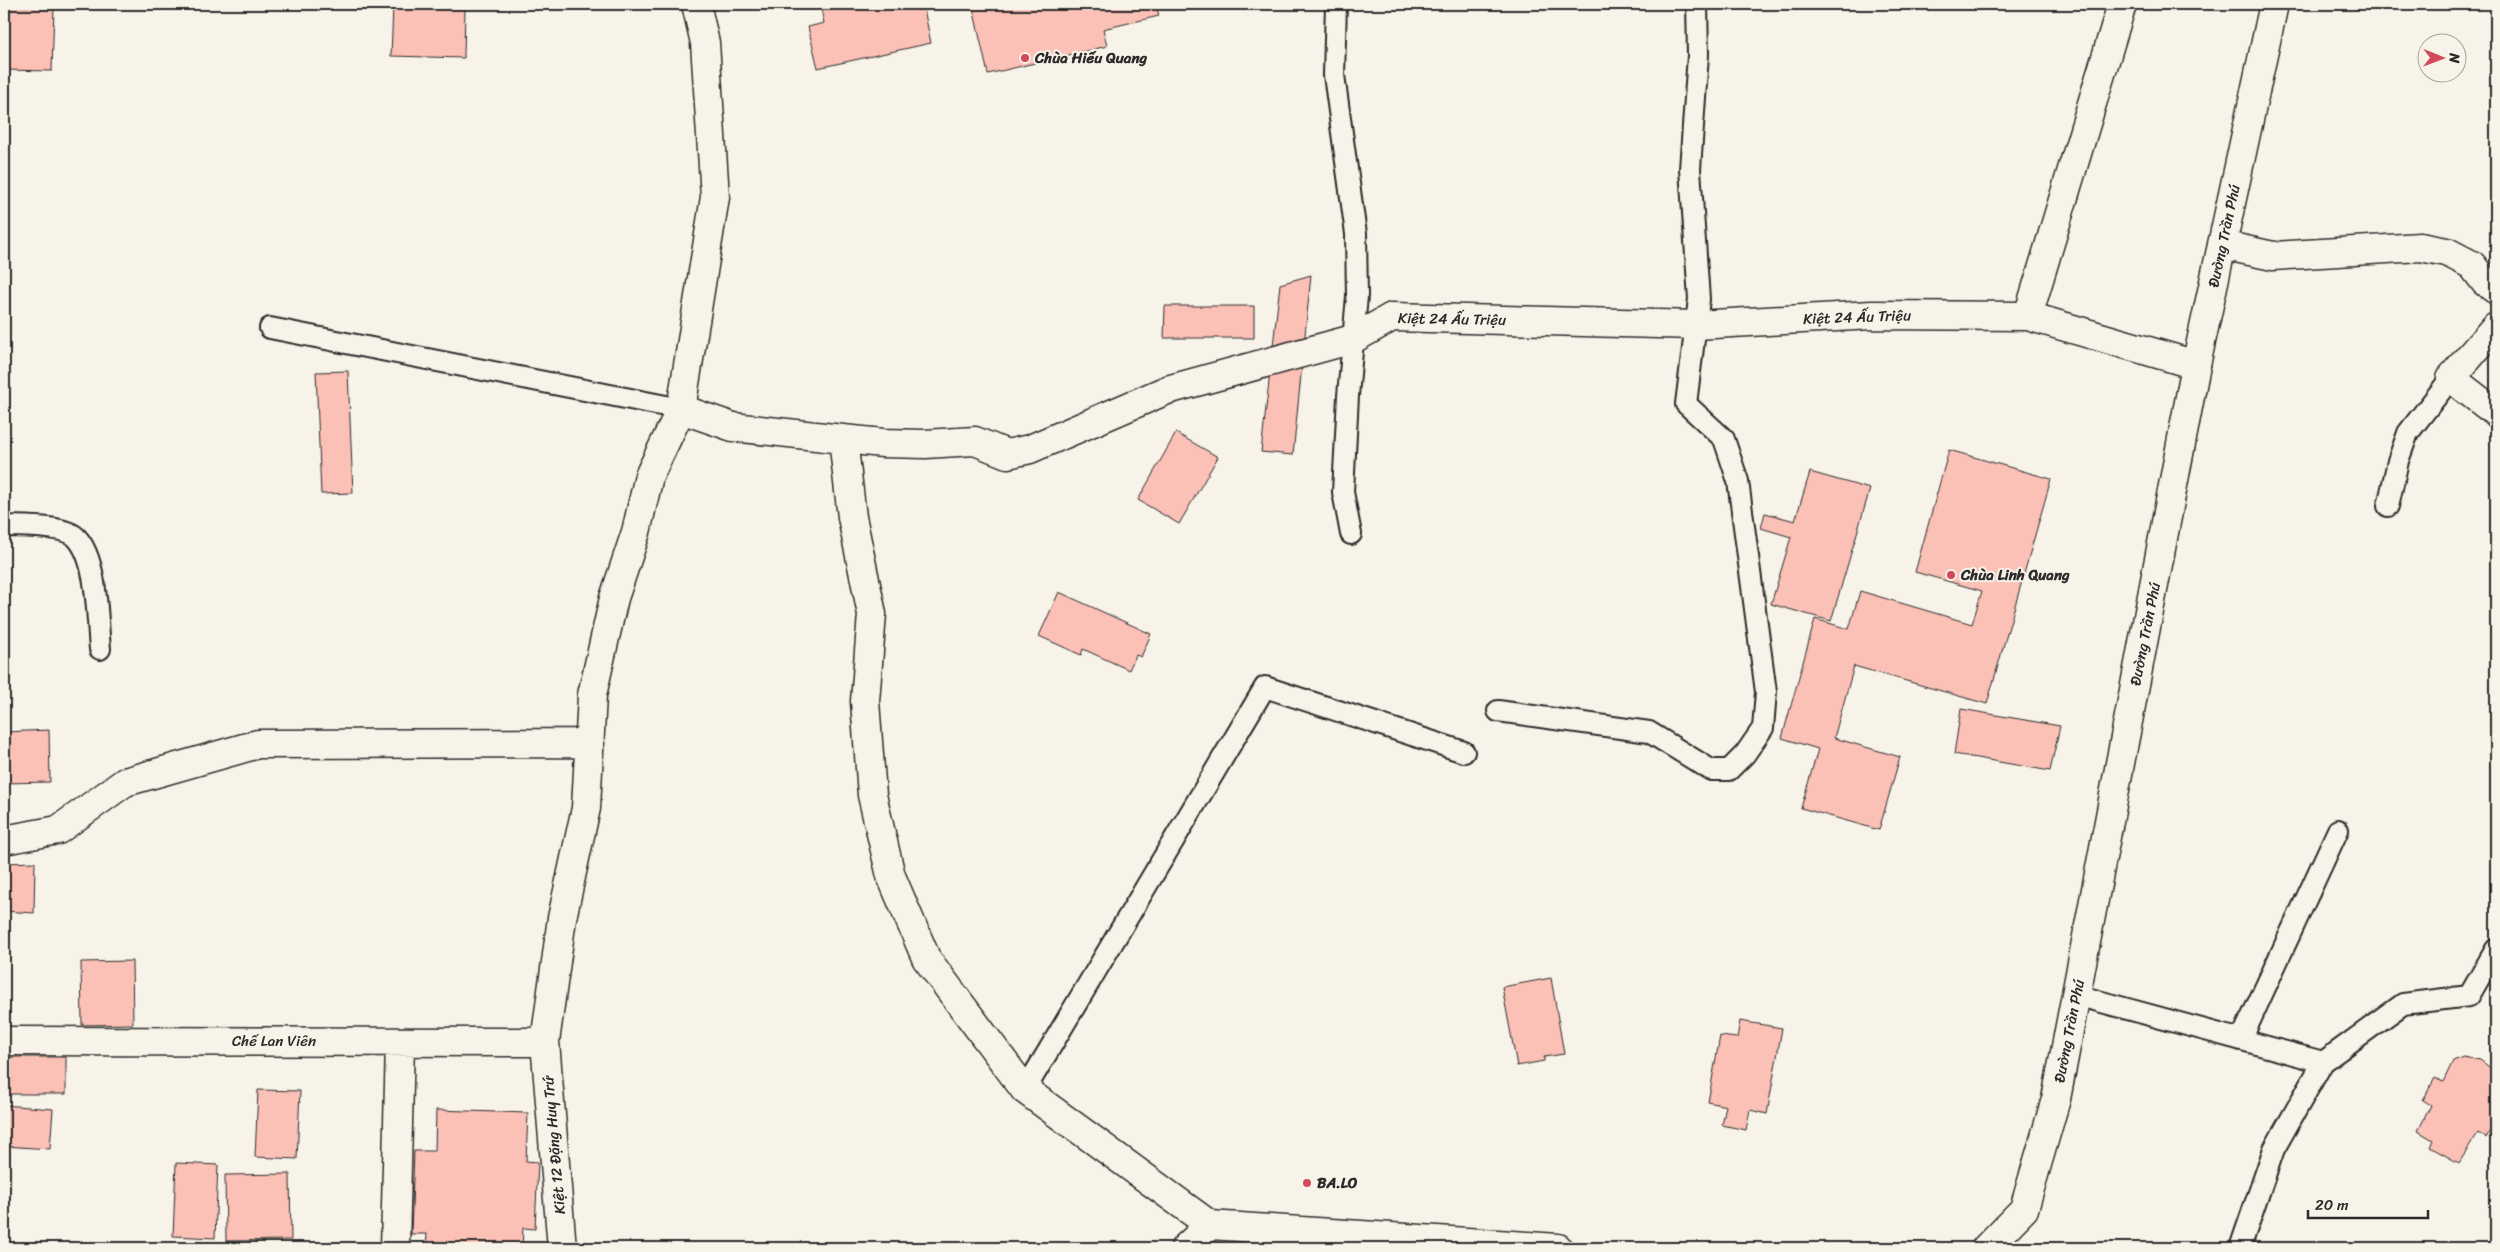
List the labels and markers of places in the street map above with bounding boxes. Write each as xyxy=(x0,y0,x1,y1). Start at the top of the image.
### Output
place label: Chùa Hiếu Quang xyxy=(1034,45,1147,71)
marker: Chùa Hiếu Quang xyxy=(1019,52,1031,64)
place label: Chùa Linh Quang xyxy=(1960,562,2070,588)
marker: Chùa Linh Quang xyxy=(1945,569,1957,581)
place label: BA.LO xyxy=(1317,1170,1358,1196)
marker: BA.LO xyxy=(1301,1177,1313,1189)

